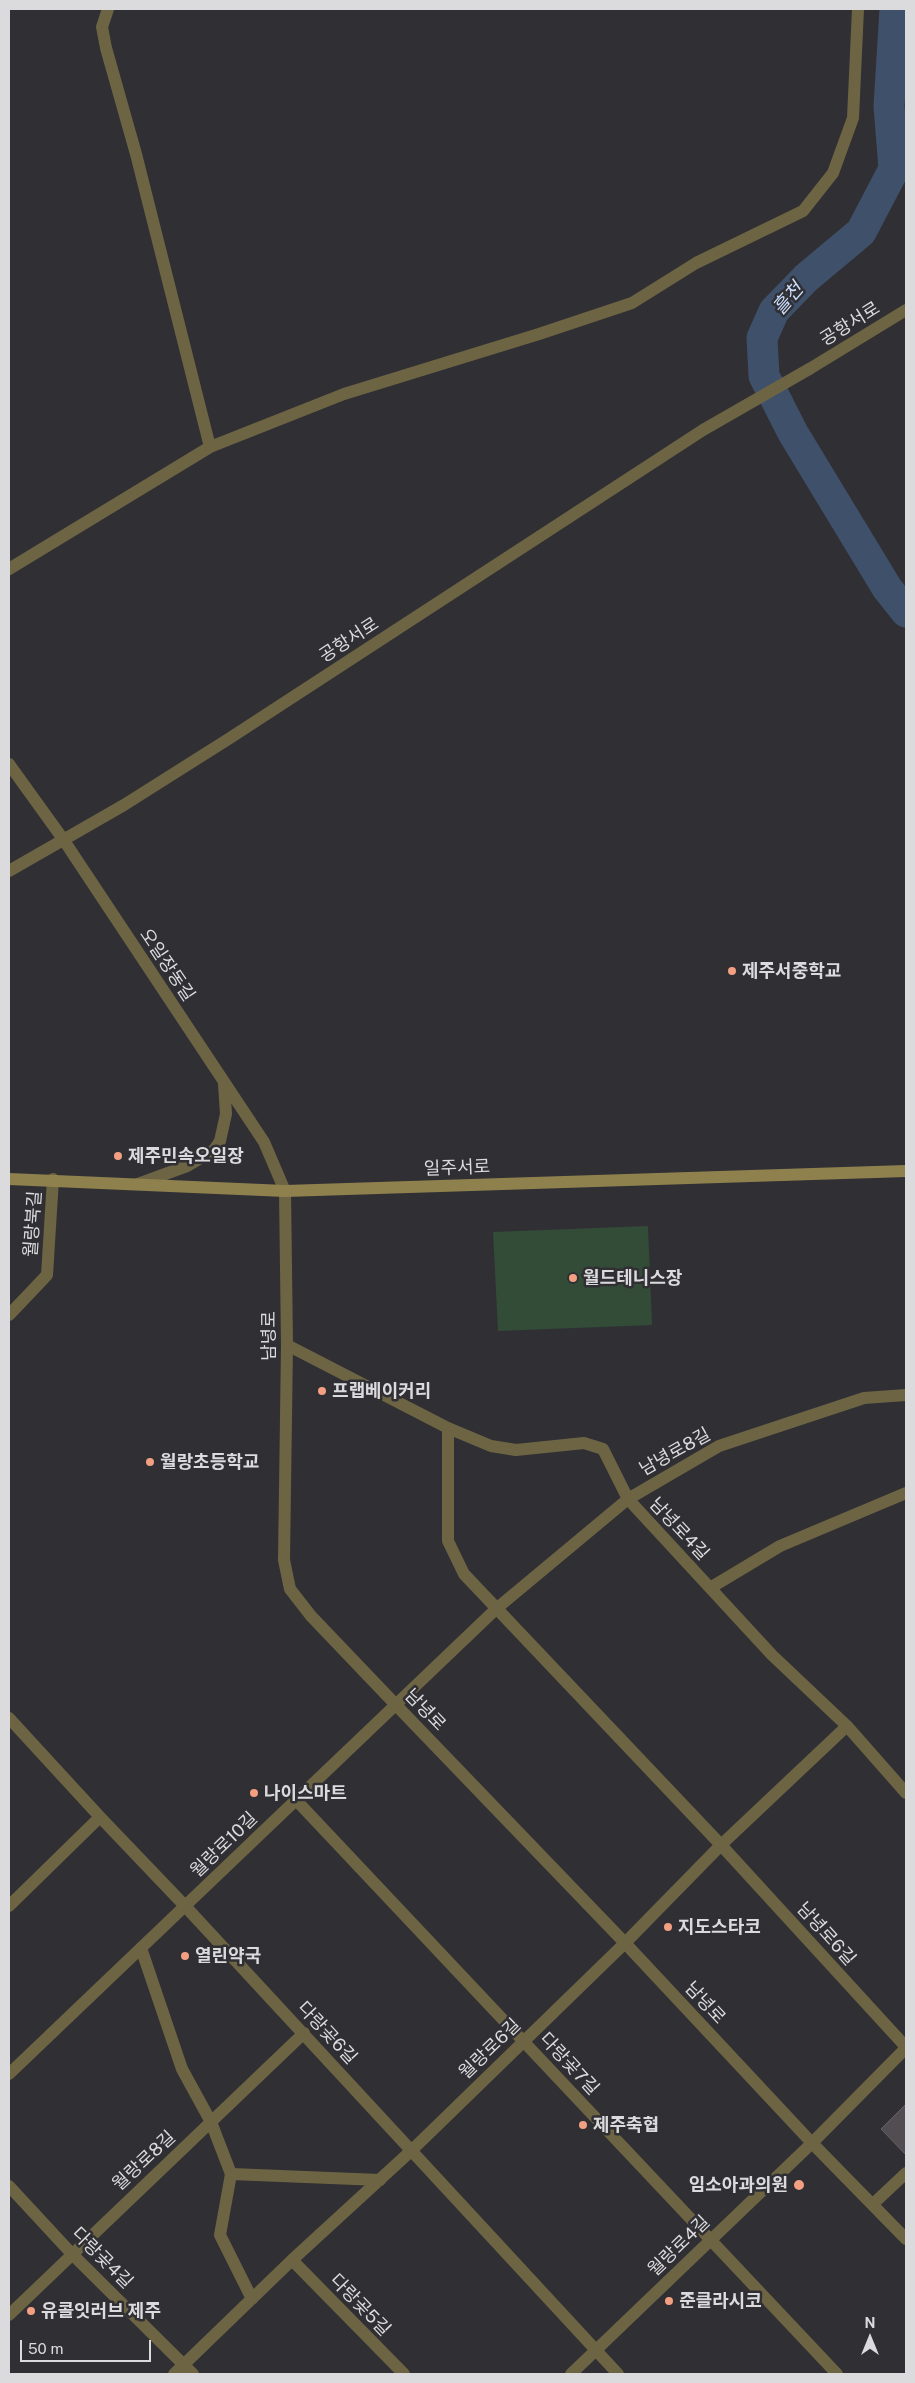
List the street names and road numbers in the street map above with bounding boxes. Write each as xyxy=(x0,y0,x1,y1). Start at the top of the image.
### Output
street label: 공항서로 xyxy=(816,297,884,351)
street label: 공항서로 xyxy=(315,613,383,667)
street label: 오일장동길 xyxy=(135,925,199,1005)
street label: 일주서로 xyxy=(424,1156,490,1180)
street label: 월랑북길 xyxy=(20,1190,46,1258)
street label: 남녕로 xyxy=(258,1311,280,1361)
street label: 남녕로8길 xyxy=(636,1424,714,1480)
street label: 남녕로4길 xyxy=(645,1493,713,1565)
street label: 남녕로 xyxy=(400,1685,450,1735)
street label: 월랑로10길 xyxy=(186,1808,262,1882)
street label: 남녕로6길 xyxy=(792,1898,860,1970)
street label: 남녕로 xyxy=(680,1977,730,2029)
street label: 다랑곶6길 xyxy=(293,1997,361,2069)
street label: 월랑로6길 xyxy=(455,2014,525,2084)
street label: 다랑곶7길 xyxy=(535,2028,603,2100)
street label: 월랑로8길 xyxy=(108,2127,180,2195)
street label: 월랑로4길 xyxy=(644,2211,714,2281)
street label: 다랑곶4길 xyxy=(67,2223,137,2293)
street label: 다랑곶5길 xyxy=(325,2270,395,2340)

